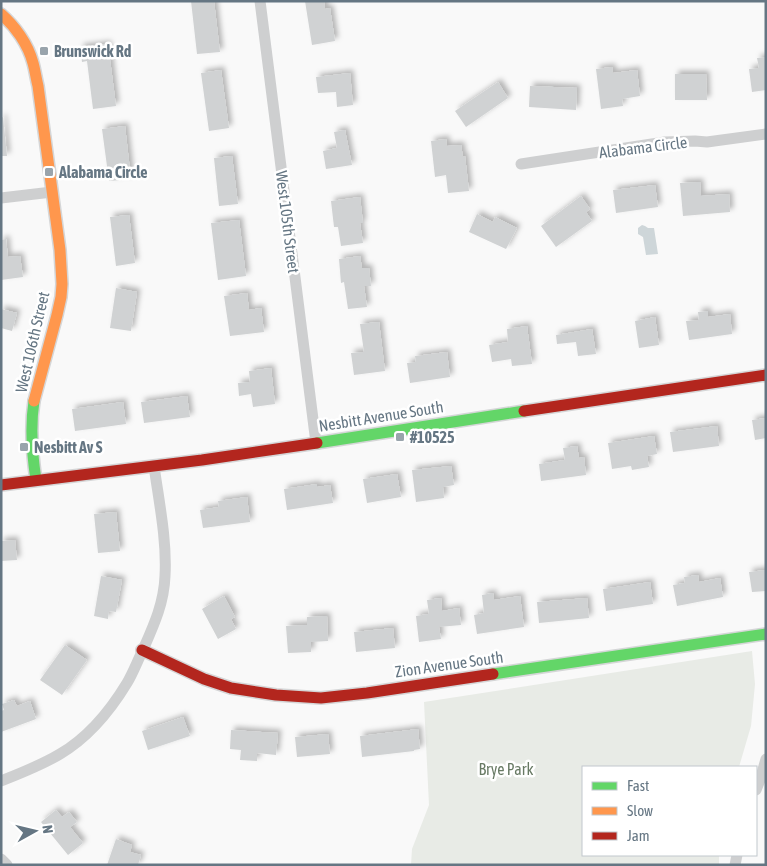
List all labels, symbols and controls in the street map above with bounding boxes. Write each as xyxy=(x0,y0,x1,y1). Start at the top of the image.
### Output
place label: Brunswick Rd xyxy=(54,42,132,60)
marker: Brunswick Rd xyxy=(38,45,50,57)
street label: Alabama Circle xyxy=(598,133,688,161)
place label: Alabama Circle xyxy=(58,163,148,181)
marker: Alabama Circle xyxy=(43,166,55,178)
street label: West 105th Street xyxy=(273,170,303,275)
street label: West 106th Street xyxy=(12,289,52,394)
street label: Nesbitt Avenue South xyxy=(317,397,445,435)
place label: #10525 xyxy=(409,428,455,446)
marker: #10525 xyxy=(394,431,406,443)
place label: Nesbitt Av S xyxy=(34,438,103,456)
marker: Nesbitt Av S xyxy=(18,441,30,453)
street label: Zion Avenue South xyxy=(394,647,504,681)
park label: Brye Park xyxy=(479,760,533,779)
legend xyxy=(582,766,757,856)
text: Fast xyxy=(627,777,649,794)
text: Slow xyxy=(627,802,653,819)
north arrow xyxy=(10,806,60,856)
text: N xyxy=(39,824,56,834)
text: Jam xyxy=(627,827,650,844)

